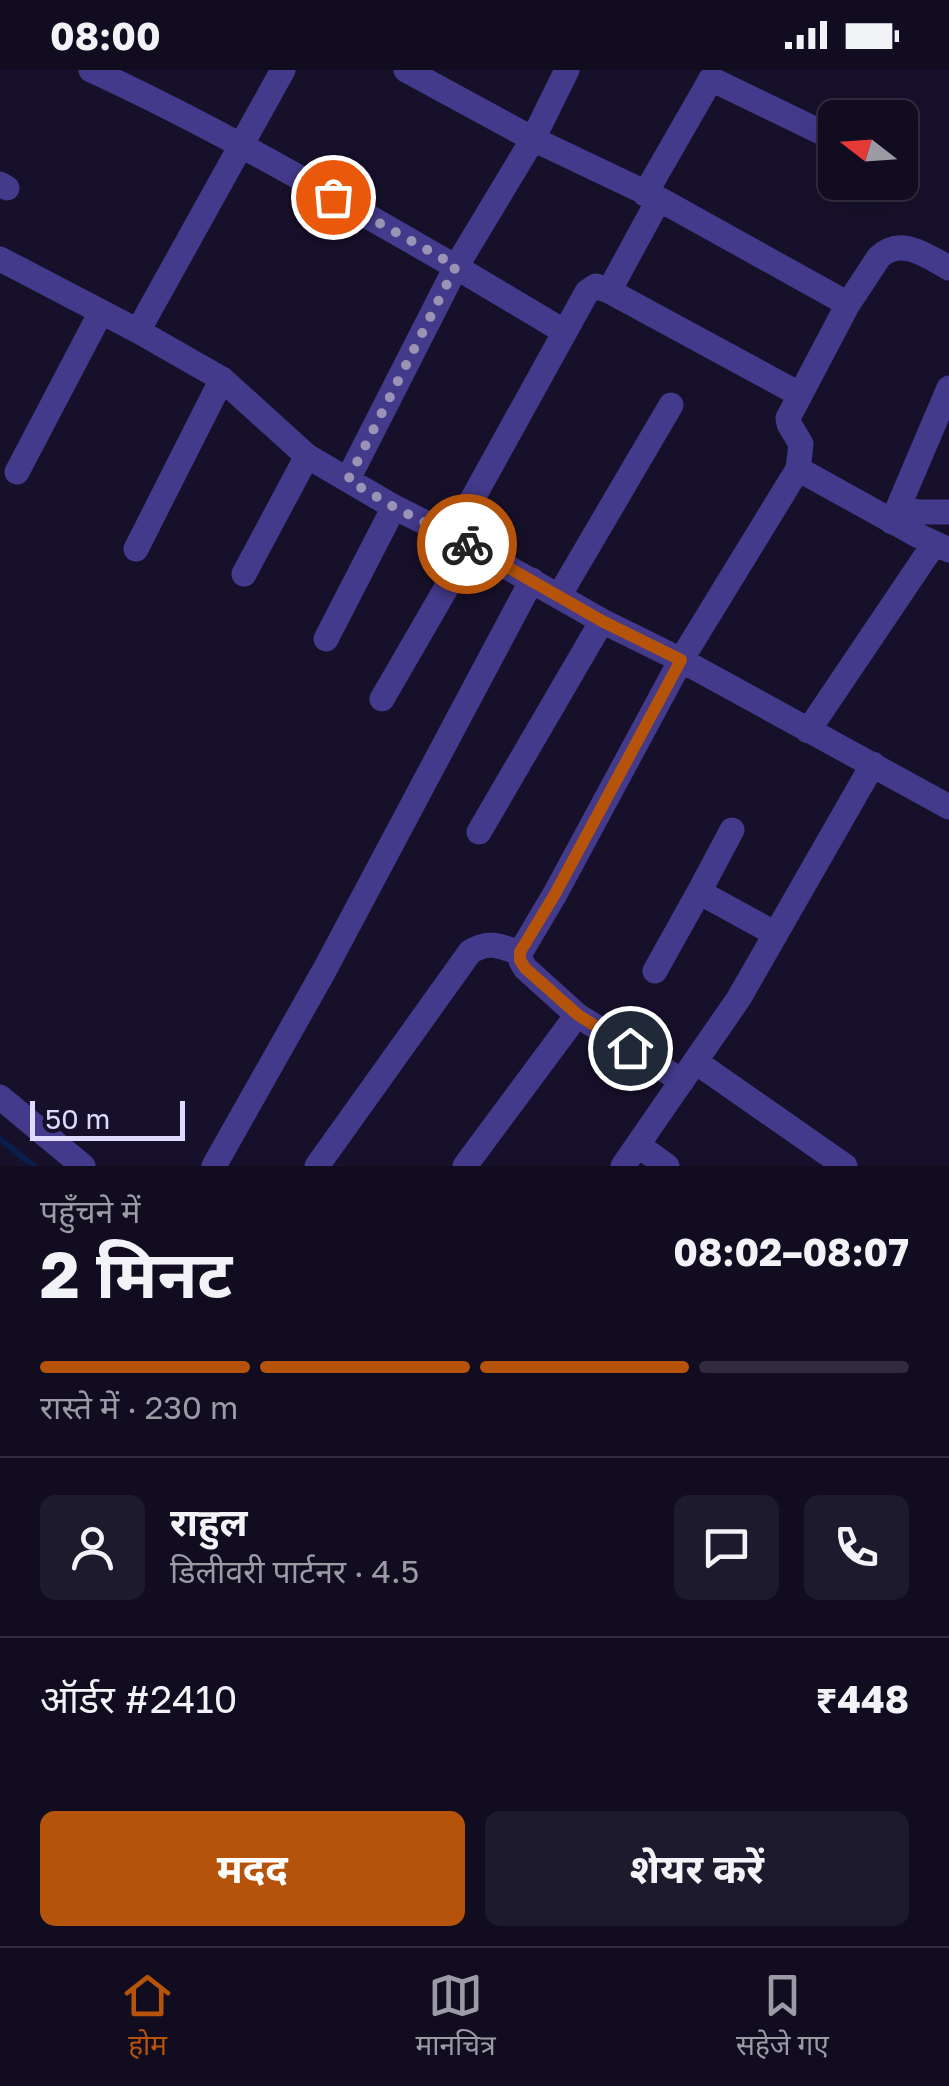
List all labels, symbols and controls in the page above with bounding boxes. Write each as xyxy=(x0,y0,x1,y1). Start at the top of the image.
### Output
text: 08:00 xyxy=(50,13,161,58)
north arrow xyxy=(818,100,918,200)
map controls xyxy=(818,100,918,200)
pin xyxy=(291,155,376,240)
icon: bag xyxy=(306,170,361,225)
courier xyxy=(417,494,517,594)
icon: bike xyxy=(440,517,495,572)
pin xyxy=(588,1006,673,1091)
icon: home xyxy=(603,1021,658,1076)
scale bar xyxy=(30,1096,185,1140)
text: 50 m xyxy=(45,1102,110,1135)
text: पहुँचने में xyxy=(40,1192,140,1230)
text: 08:02–08:07 xyxy=(673,1229,909,1274)
text: 2 मिनट xyxy=(40,1234,232,1312)
text: रास्ते में · 230 m xyxy=(40,1388,238,1426)
button: person xyxy=(40,1495,145,1600)
button: chat xyxy=(674,1495,779,1600)
button: phone xyxy=(804,1495,909,1600)
text: राहुल xyxy=(170,1499,247,1544)
text: डिलीवरी पार्टनर · 4.5 xyxy=(170,1552,419,1590)
text: ऑर्डर #2410 xyxy=(40,1676,237,1721)
text: ₹448 xyxy=(815,1676,909,1721)
button: मदद xyxy=(40,1811,465,1926)
button: शेयर करें xyxy=(485,1811,909,1926)
tab: होम xyxy=(120,1968,175,2066)
tab: मानचित्र xyxy=(416,1968,496,2066)
tab: सहेजे गए xyxy=(736,1968,829,2066)

